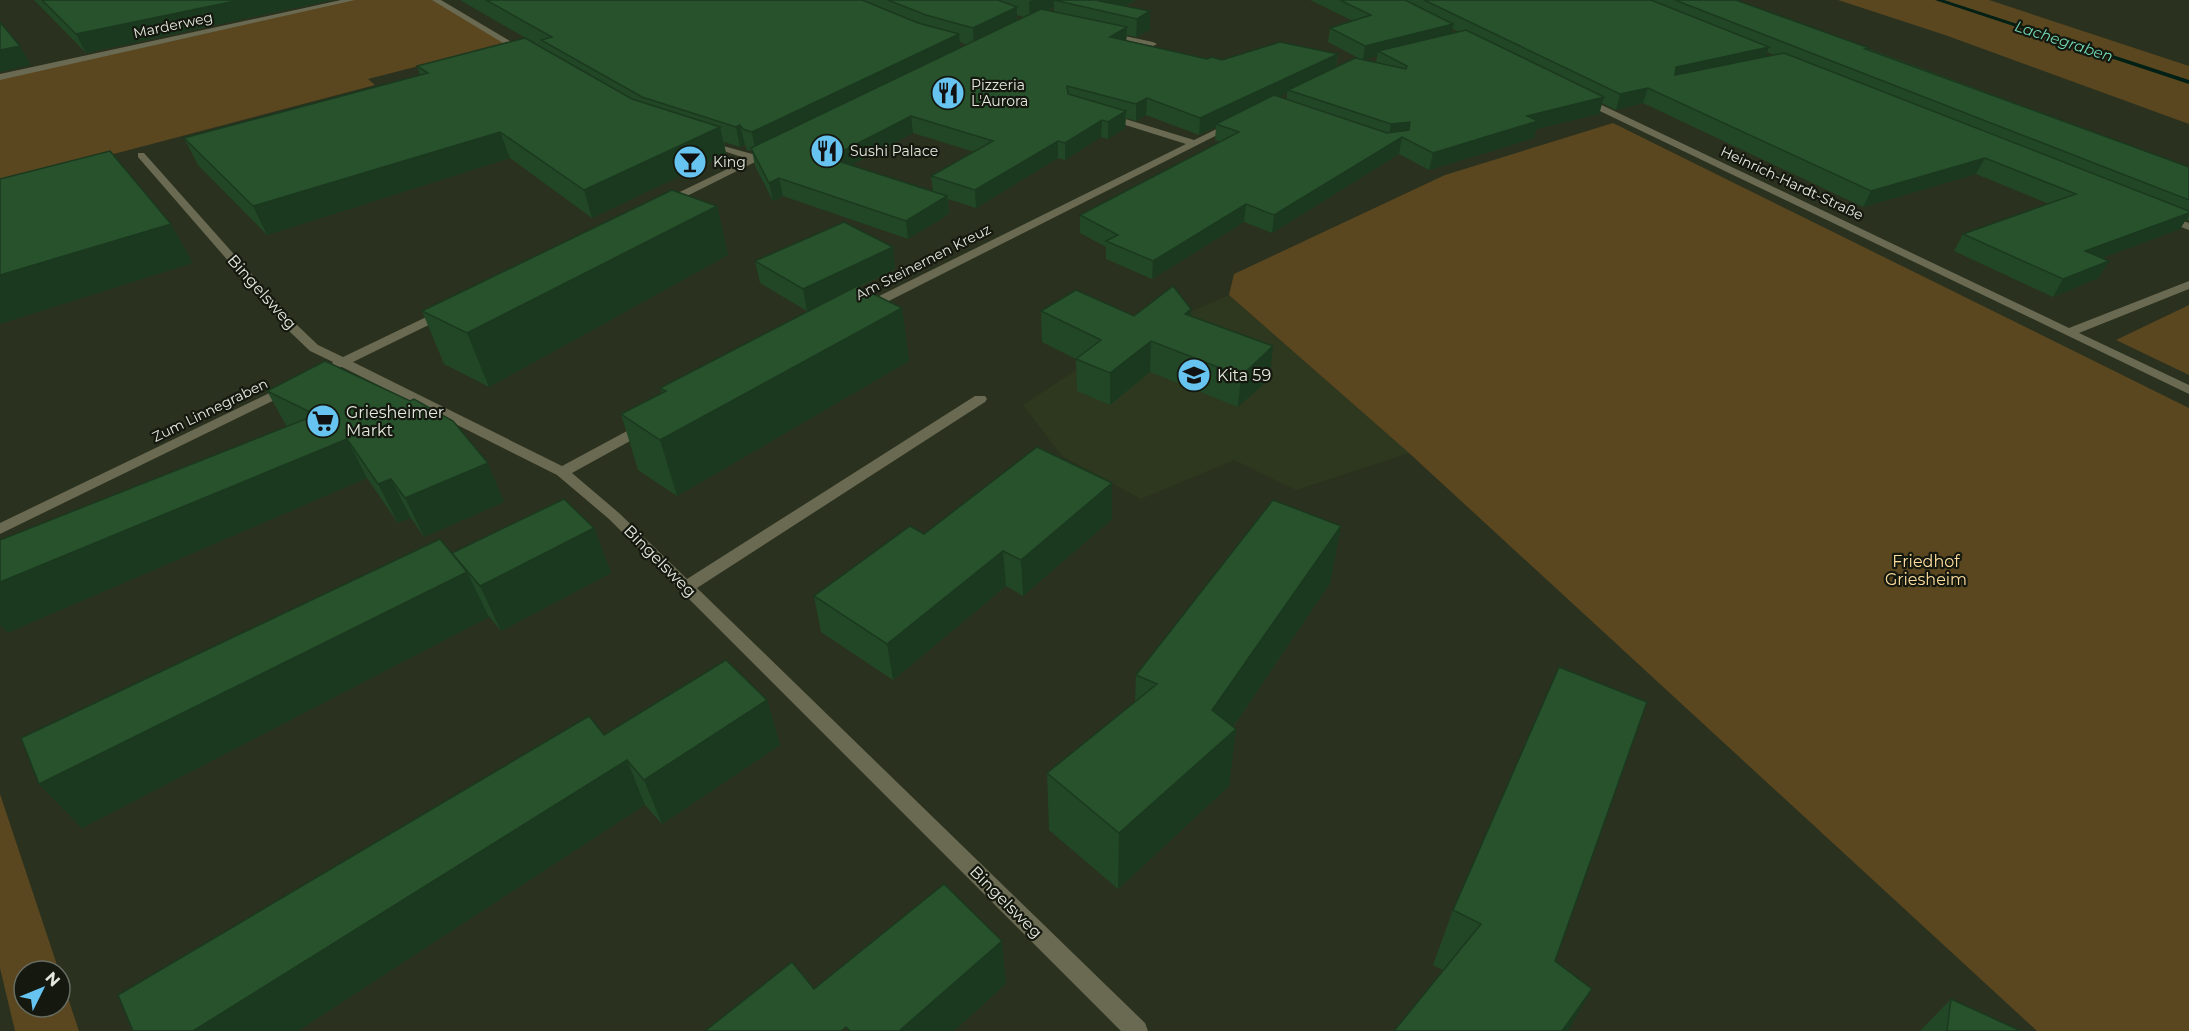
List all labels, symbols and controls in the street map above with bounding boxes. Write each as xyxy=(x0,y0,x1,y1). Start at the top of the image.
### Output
street label: Marderweg xyxy=(132,8,214,42)
water label: Lachegraben xyxy=(2013,16,2115,66)
restaurant icon: Pizzeria L'Aurora xyxy=(930,75,966,111)
place label: Pizzeria L'Aurora xyxy=(971,76,1028,110)
restaurant icon: Sushi Palace xyxy=(809,133,845,169)
place label: Sushi Palace xyxy=(850,142,938,160)
street label: Heinrich-Hardt-Straße xyxy=(1718,142,1866,224)
bar icon: King xyxy=(672,144,708,180)
place label: King xyxy=(713,153,746,171)
street label: Am Steinernen Kreuz xyxy=(852,220,994,304)
street label: Bingelsweg xyxy=(223,251,301,333)
school or university icon: Kita 59 xyxy=(1176,357,1212,393)
place label: Kita 59 xyxy=(1217,366,1271,385)
street label: Zum Linnegraben xyxy=(149,374,271,446)
supermarket icon: Griesheimer Markt xyxy=(305,403,341,439)
place label: Griesheimer Markt xyxy=(346,403,444,440)
street label: Bingelsweg xyxy=(620,521,700,601)
park label: Friedhof Griesheim xyxy=(1885,552,1967,589)
street label: Bingelsweg xyxy=(966,862,1046,942)
north arrow xyxy=(12,959,72,1019)
text: N xyxy=(41,968,64,990)

